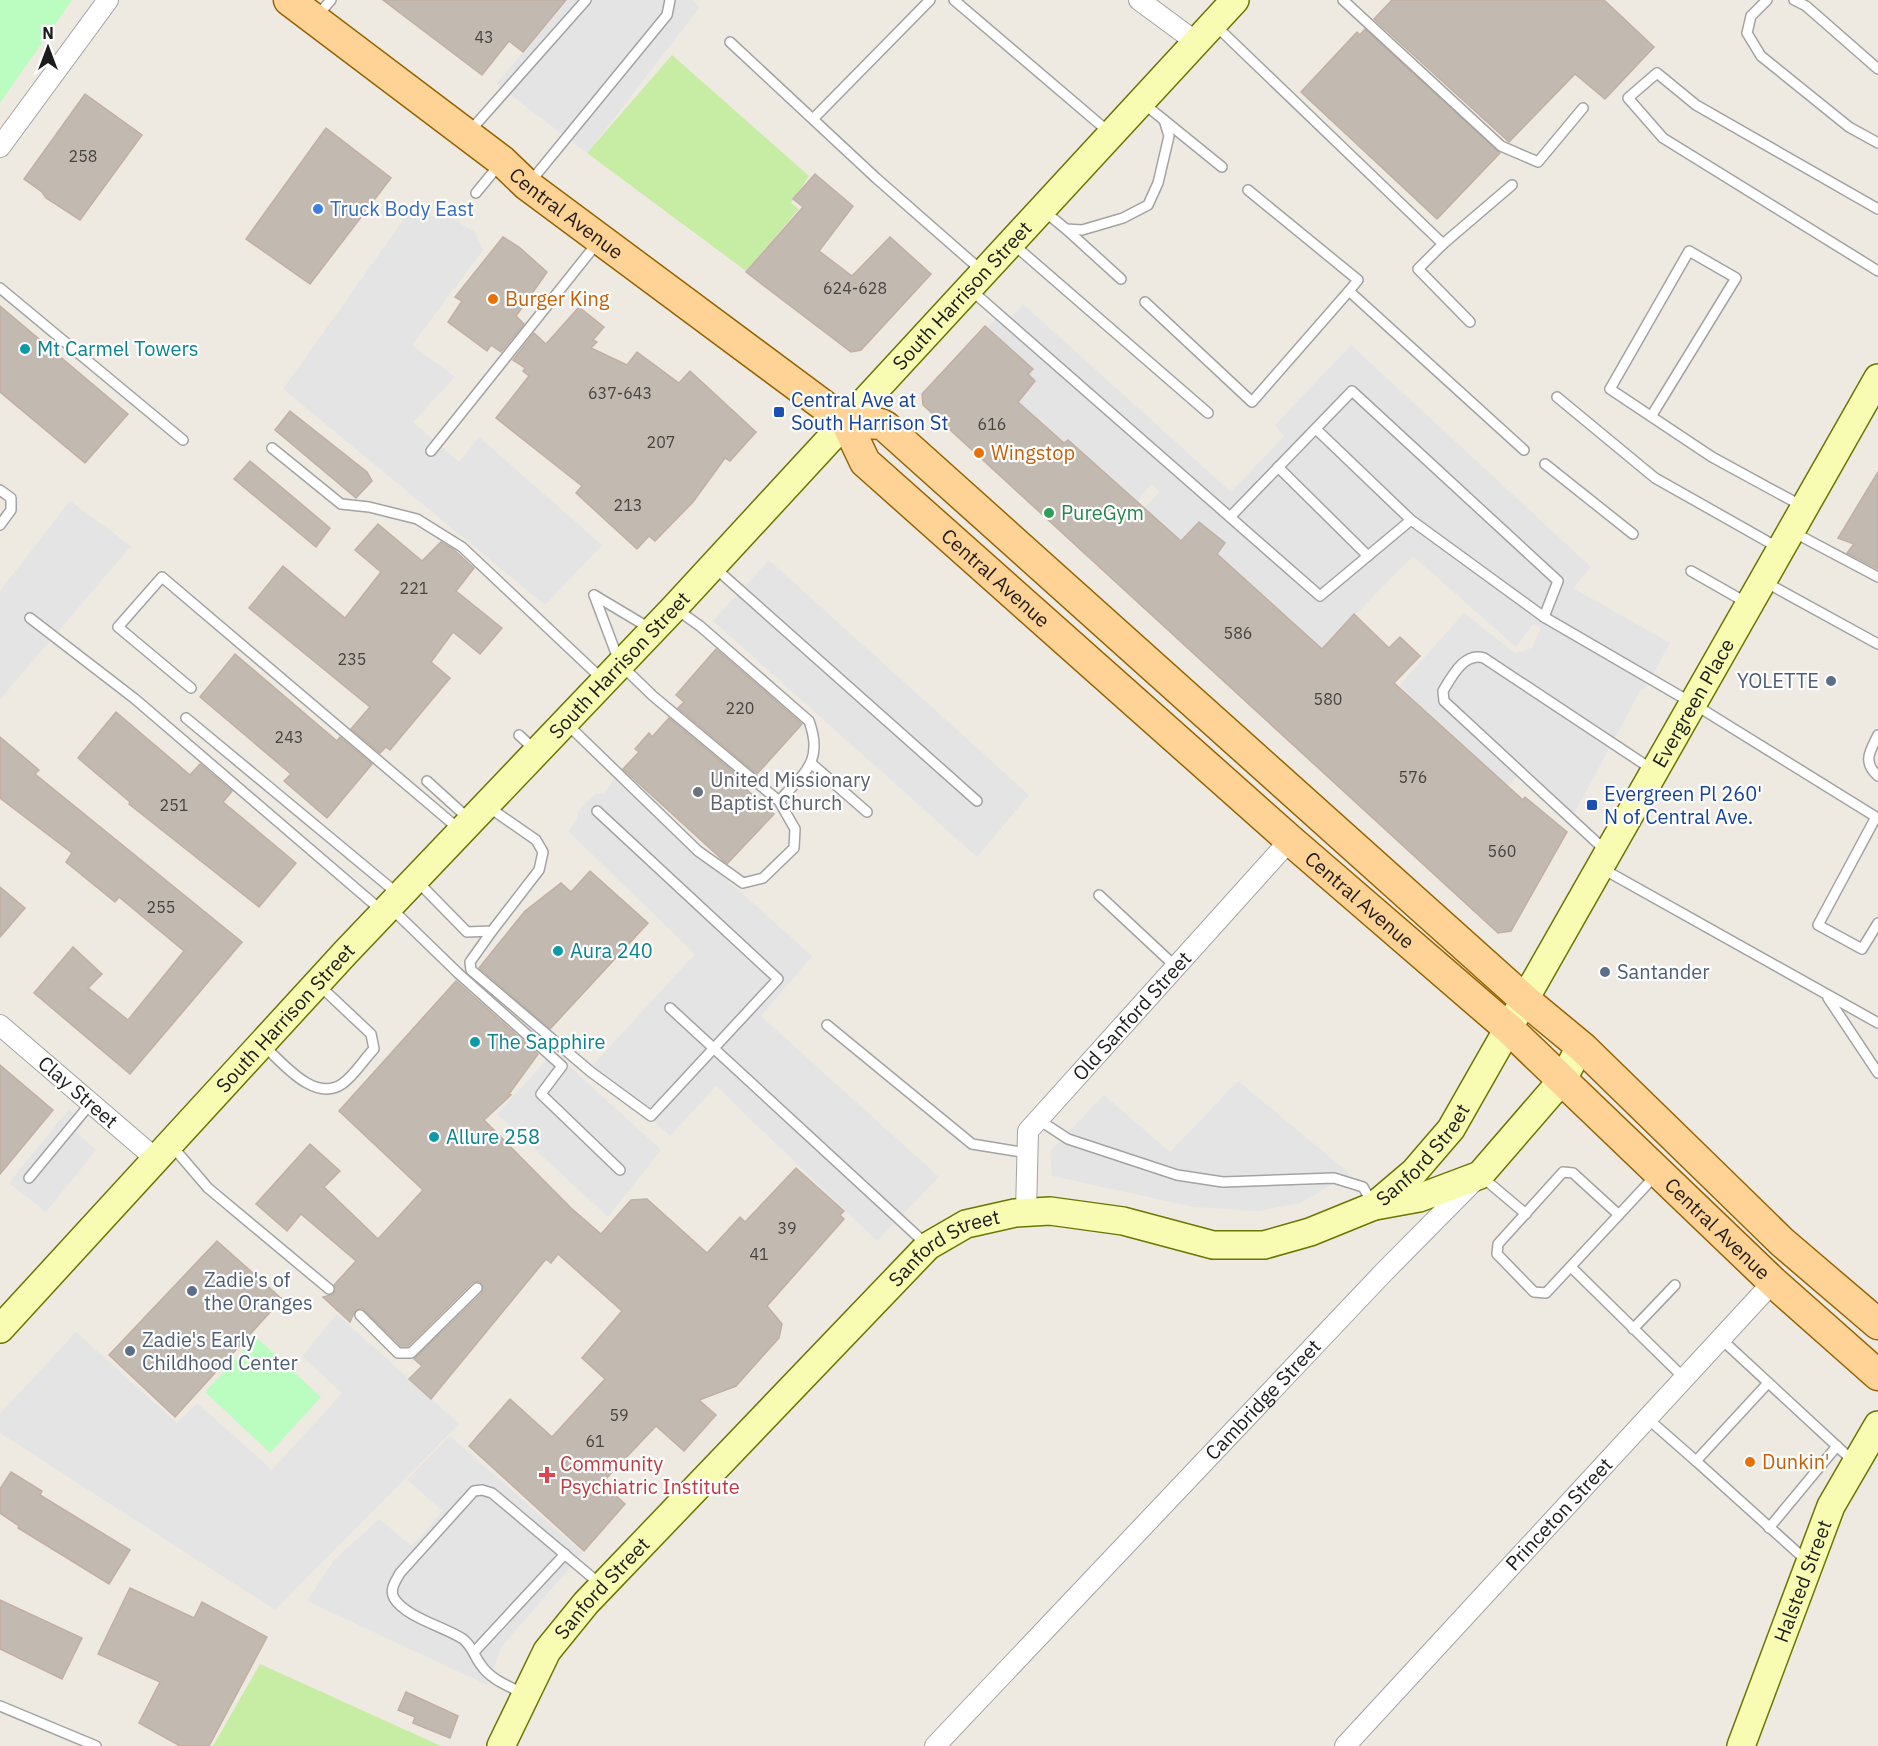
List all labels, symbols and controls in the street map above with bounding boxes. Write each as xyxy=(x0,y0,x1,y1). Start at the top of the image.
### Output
north arrow xyxy=(18,18,78,78)
text: N xyxy=(42,23,54,43)
house number: 43 xyxy=(474,27,494,47)
house number: 258 xyxy=(69,146,97,166)
street label: Central Avenue xyxy=(504,161,629,265)
place label: Truck Body East xyxy=(330,195,474,222)
marker: Truck Body East xyxy=(311,202,325,216)
street label: South Harrison Street xyxy=(886,215,1037,376)
house number: 624-628 xyxy=(823,278,887,298)
place label: Burger King xyxy=(505,285,610,312)
marker: Burger King xyxy=(486,292,500,306)
place label: Mt Carmel Towers xyxy=(37,335,199,362)
marker: Mt Carmel Towers xyxy=(18,342,32,356)
house number: 637-643 xyxy=(588,383,652,403)
place label: Central Ave at South Harrison St xyxy=(791,386,948,436)
marker: Central Ave at South Harrison St xyxy=(772,405,786,419)
house number: 616 xyxy=(978,414,1006,434)
house number: 207 xyxy=(647,432,675,452)
place label: Wingstop xyxy=(991,439,1075,466)
marker: Wingstop xyxy=(972,446,986,460)
house number: 213 xyxy=(614,495,642,515)
place label: PureGym xyxy=(1061,499,1144,526)
marker: PureGym xyxy=(1042,506,1056,520)
street label: Central Avenue xyxy=(936,522,1056,633)
house number: 221 xyxy=(400,578,428,598)
street label: South Harrison Street xyxy=(542,585,696,744)
house number: 586 xyxy=(1224,623,1252,643)
street label: Evergreen Place xyxy=(1645,633,1740,772)
house number: 235 xyxy=(338,649,366,669)
place label: YOLETTE xyxy=(1737,667,1819,694)
marker: YOLETTE xyxy=(1824,674,1838,688)
house number: 580 xyxy=(1314,689,1342,709)
house number: 220 xyxy=(726,698,754,718)
house number: 243 xyxy=(275,727,303,747)
place label: United Missionary Baptist Church xyxy=(710,766,871,816)
house number: 576 xyxy=(1399,767,1427,787)
place label: Evergreen Pl 260' N of Central Ave. xyxy=(1604,780,1762,830)
marker: United Missionary Baptist Church xyxy=(691,785,705,799)
house number: 251 xyxy=(160,795,188,815)
marker: Evergreen Pl 260' N of Central Ave. xyxy=(1585,798,1599,812)
house number: 560 xyxy=(1488,841,1516,861)
street label: Central Avenue xyxy=(1299,845,1420,955)
house number: 255 xyxy=(147,897,175,917)
street label: South Harrison Street xyxy=(209,937,360,1098)
place label: Aura 240 xyxy=(570,937,653,964)
marker: Aura 240 xyxy=(551,944,565,958)
street label: Old Sanford Street xyxy=(1066,945,1197,1086)
place label: Santander xyxy=(1617,958,1710,985)
marker: Santander xyxy=(1598,965,1612,979)
place label: The Sapphire xyxy=(487,1028,606,1055)
marker: The Sapphire xyxy=(468,1035,482,1049)
street label: Clay Street xyxy=(32,1049,124,1134)
street label: Sanford Street xyxy=(1370,1099,1476,1212)
place label: Allure 258 xyxy=(446,1123,540,1150)
marker: Allure 258 xyxy=(427,1130,441,1144)
street label: Central Avenue xyxy=(1659,1171,1776,1285)
street label: Sanford Street xyxy=(882,1203,1002,1292)
house number: 39 xyxy=(777,1218,797,1238)
house number: 41 xyxy=(749,1244,769,1264)
place label: Zadie's of the Oranges xyxy=(204,1266,313,1316)
marker: Zadie's of the Oranges xyxy=(185,1284,199,1298)
place label: Zadie's Early Childhood Center xyxy=(142,1326,298,1376)
street label: Cambridge Street xyxy=(1199,1333,1327,1466)
marker: Zadie's Early Childhood Center xyxy=(123,1344,137,1358)
house number: 59 xyxy=(609,1405,629,1425)
house number: 61 xyxy=(585,1431,605,1451)
place label: Dunkin' xyxy=(1762,1448,1830,1475)
place label: Community Psychiatric Institute xyxy=(560,1450,740,1500)
street label: Princeton Street xyxy=(1499,1451,1618,1576)
marker: Dunkin' xyxy=(1743,1455,1757,1469)
marker: Community Psychiatric Institute xyxy=(538,1466,556,1484)
street label: Halsted Street xyxy=(1767,1516,1838,1646)
street label: Sanford Street xyxy=(548,1531,655,1645)

